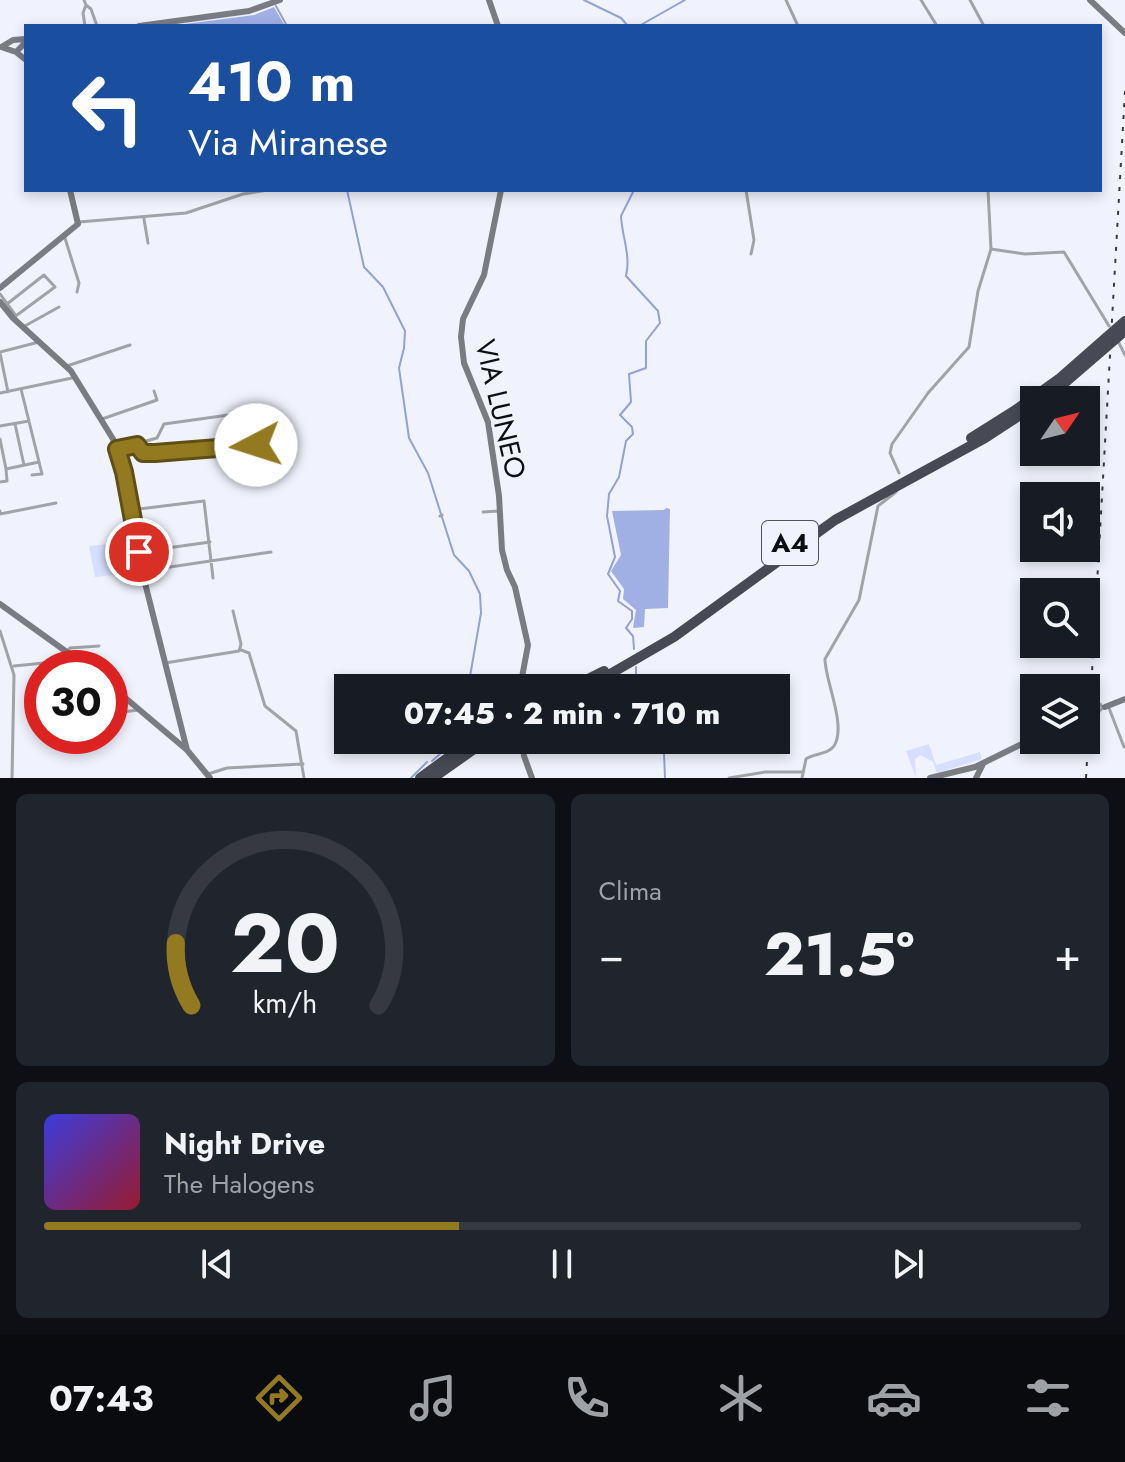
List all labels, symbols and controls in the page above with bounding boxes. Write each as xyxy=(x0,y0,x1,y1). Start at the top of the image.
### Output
text: 410 m xyxy=(188,41,355,122)
icon: left xyxy=(56,56,160,160)
text: Via Miranese xyxy=(188,116,388,168)
street label: VIA LUNEO xyxy=(465,336,536,483)
north arrow xyxy=(1020,386,1100,466)
map controls xyxy=(1020,386,1100,754)
position arrow xyxy=(214,403,298,487)
button: sound xyxy=(1020,482,1100,562)
pin xyxy=(105,518,173,586)
road number: A4 xyxy=(762,521,818,565)
icon: arrive xyxy=(117,530,161,574)
button: search xyxy=(1020,578,1100,658)
speed limit sign: 30 xyxy=(24,650,128,754)
button: layers xyxy=(1020,674,1100,754)
text: 07:45 · 2 min · 710 m xyxy=(404,692,720,735)
text: Clima xyxy=(599,872,662,910)
text: 20 xyxy=(230,883,340,1003)
text: 21.5° xyxy=(764,911,914,998)
text: − xyxy=(599,923,624,987)
text: + xyxy=(1054,923,1081,987)
text: km/h xyxy=(253,982,318,1024)
text: Night Drive xyxy=(164,1122,325,1165)
text: The Halogens xyxy=(164,1165,315,1203)
icon: previous xyxy=(195,1242,239,1286)
icon: pause xyxy=(540,1242,584,1286)
icon: next xyxy=(886,1242,930,1286)
icon: directions xyxy=(251,1370,307,1426)
icon: music xyxy=(405,1370,461,1426)
icon: phone xyxy=(559,1370,615,1426)
icon: climate xyxy=(713,1370,769,1426)
icon: car xyxy=(866,1370,922,1426)
icon: filters xyxy=(1020,1370,1076,1426)
text: 07:43 xyxy=(49,1372,154,1424)

